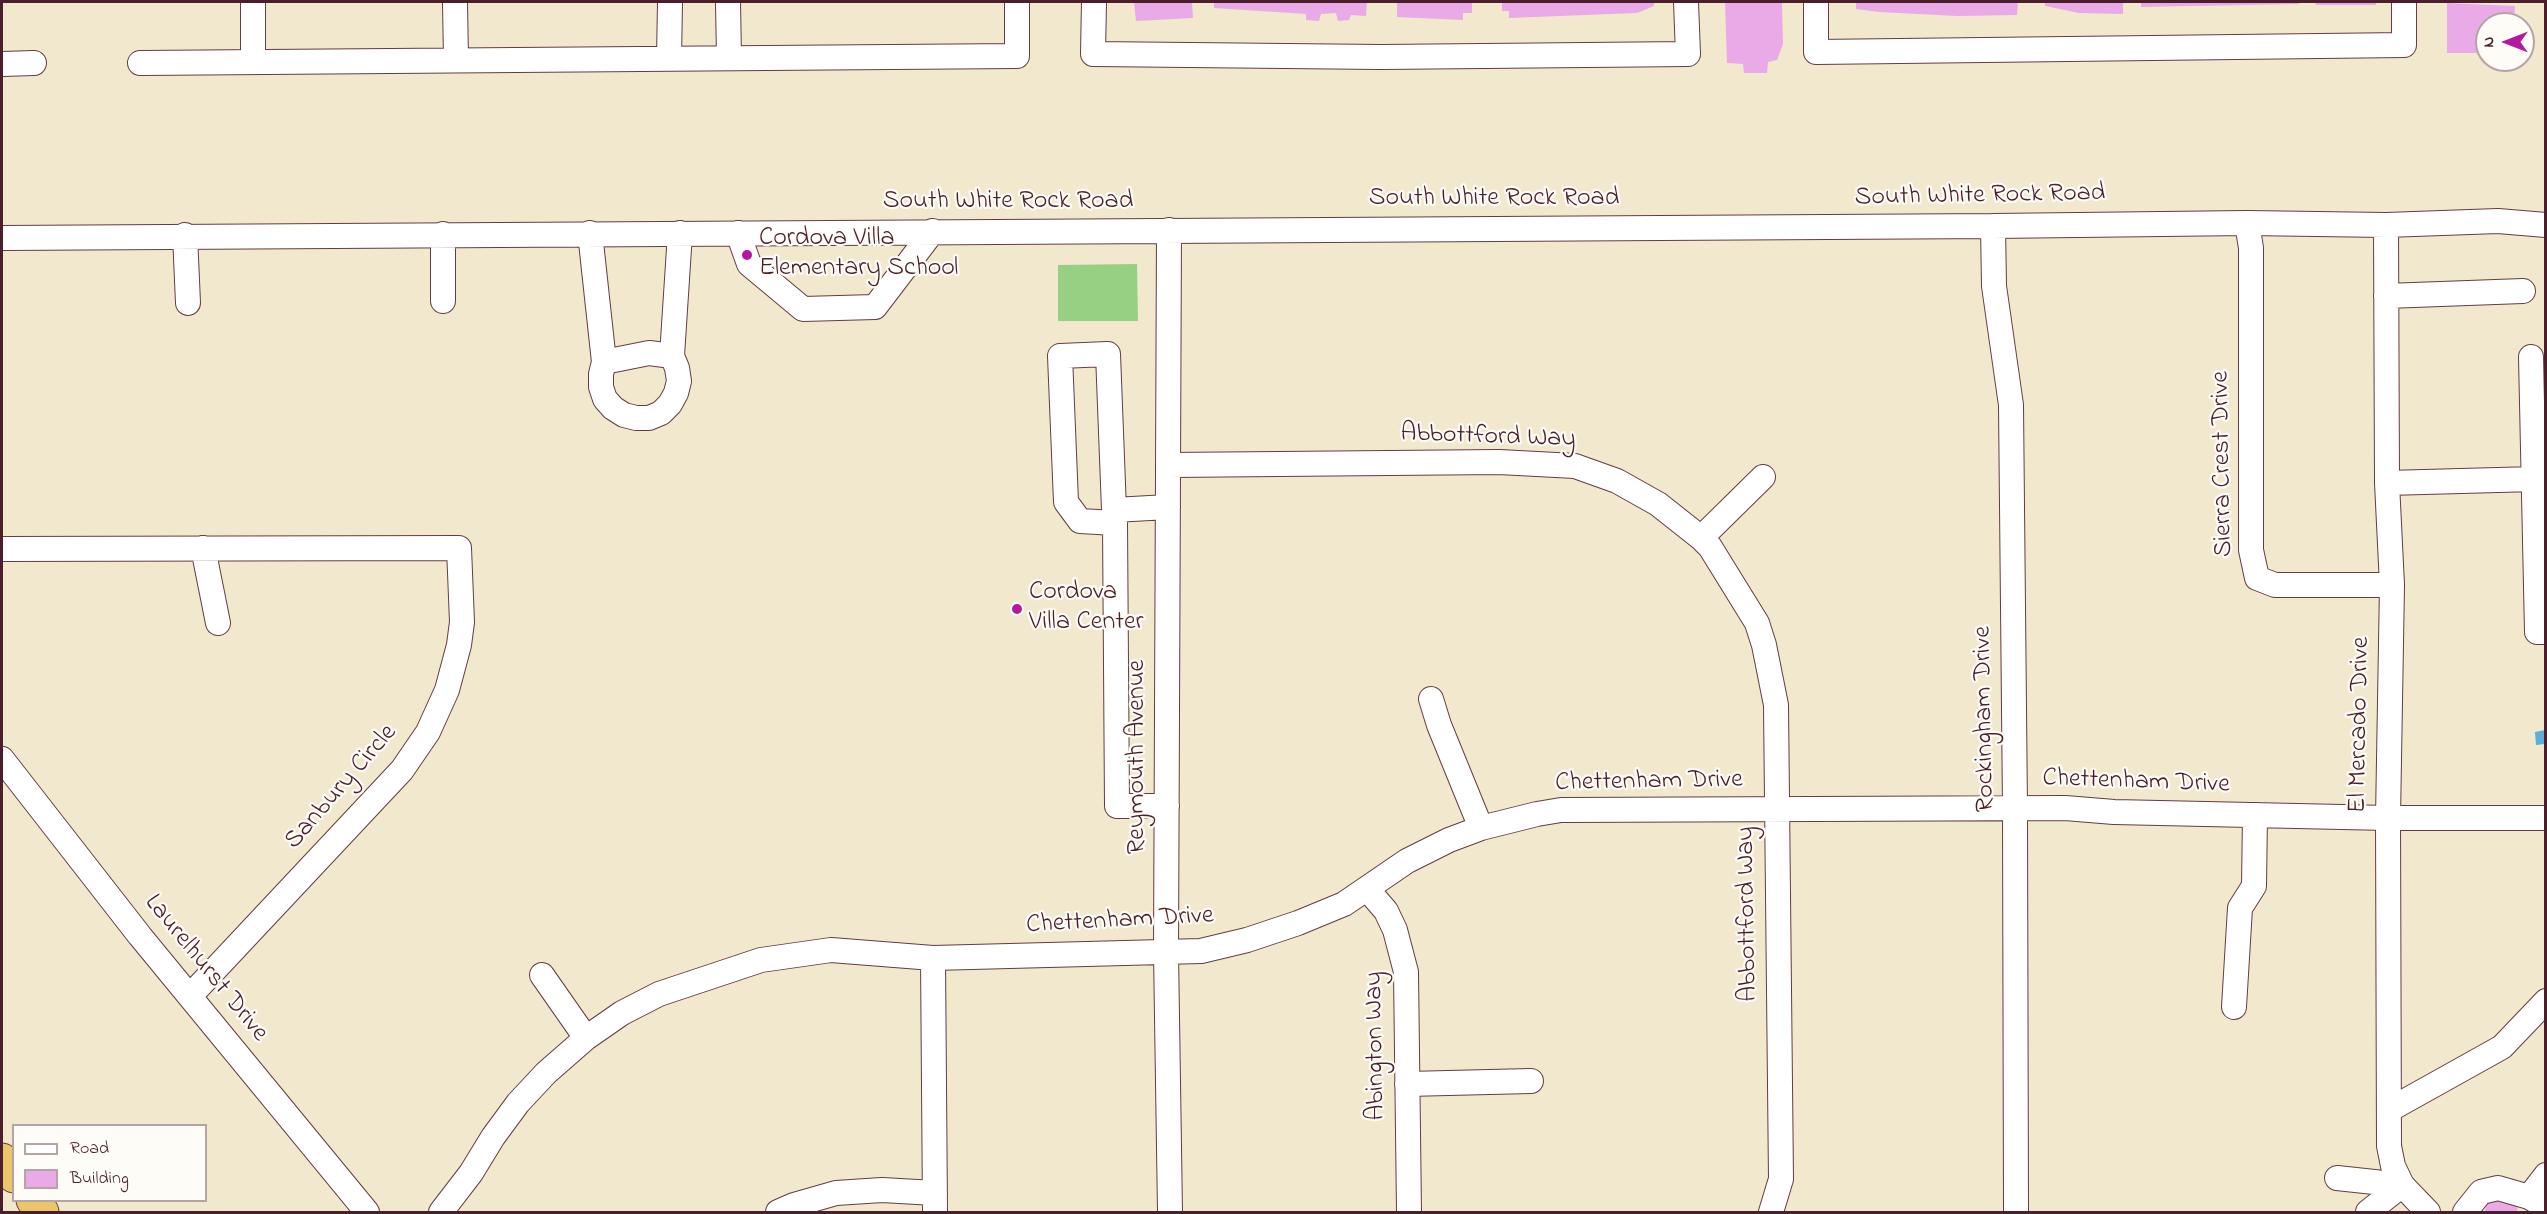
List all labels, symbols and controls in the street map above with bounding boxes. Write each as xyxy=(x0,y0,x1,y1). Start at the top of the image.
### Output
north arrow xyxy=(2475,12,2535,72)
text: N xyxy=(2477,37,2501,47)
street label: South White Rock Road xyxy=(1854,179,2106,215)
street label: South White Rock Road xyxy=(1369,184,1619,216)
street label: South White Rock Road xyxy=(883,187,1133,219)
place label: Cordova Villa Elementary School xyxy=(759,224,958,286)
marker: Cordova Villa Elementary School xyxy=(740,248,754,262)
street label: Sierra Crest Drive xyxy=(2207,371,2241,557)
street label: Abbottford Way xyxy=(1400,419,1576,457)
place label: Cordova Villa Center xyxy=(1029,578,1144,640)
marker: Cordova Villa Center xyxy=(1010,602,1024,616)
street label: Rockingham Drive xyxy=(1969,626,2003,812)
street label: El Mercado Drive xyxy=(2344,636,2378,814)
street label: Reymouth Avenue xyxy=(1123,660,1155,854)
street label: Sanbury Circle xyxy=(279,719,405,857)
street label: Chettenham Drive xyxy=(2042,764,2230,802)
street label: Chettenham Drive xyxy=(1555,766,1743,800)
street label: Abbottford Way xyxy=(1732,826,1766,1002)
street label: Laurelhurst Drive xyxy=(136,889,274,1049)
street label: Chettenham Drive xyxy=(1026,902,1214,942)
street label: Abington Way xyxy=(1360,971,1394,1121)
legend xyxy=(12,1124,207,1202)
text: Road xyxy=(70,1136,109,1162)
text: Building xyxy=(70,1166,129,1192)

